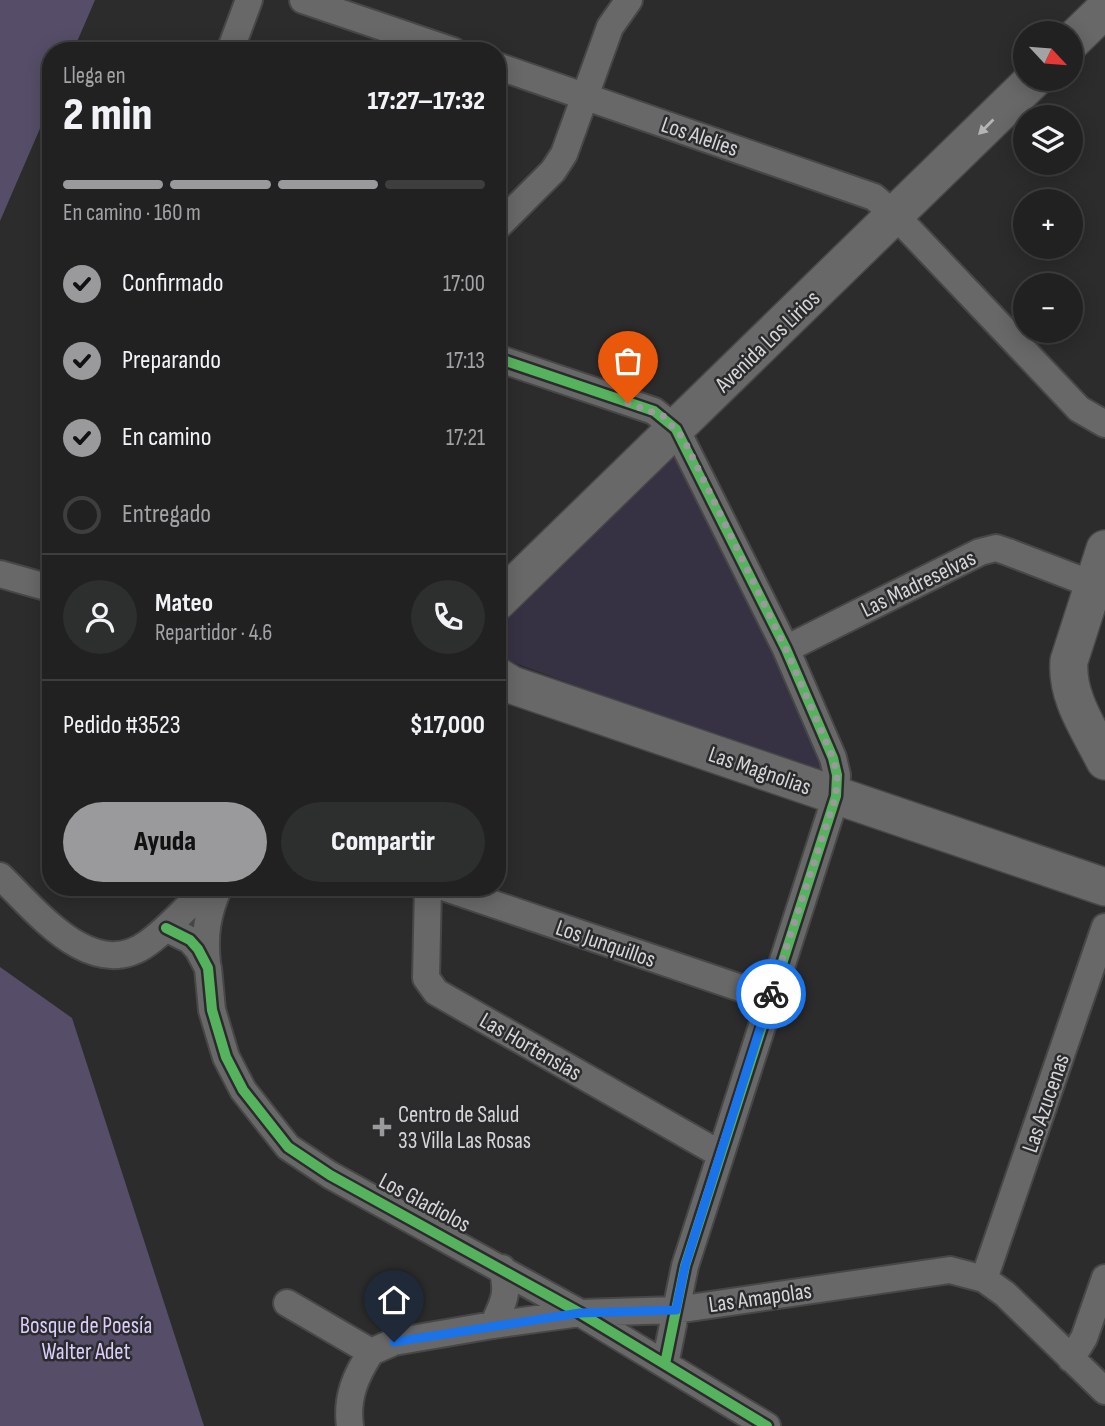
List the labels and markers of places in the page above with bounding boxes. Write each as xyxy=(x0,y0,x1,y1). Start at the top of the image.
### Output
pin xyxy=(598,331,658,403)
place label: Centro de Salud 33 Villa Las Rosas xyxy=(398,1101,531,1155)
marker: Centro de Salud 33 Villa Las Rosas xyxy=(372,1117,392,1137)
pin xyxy=(364,1270,424,1342)

